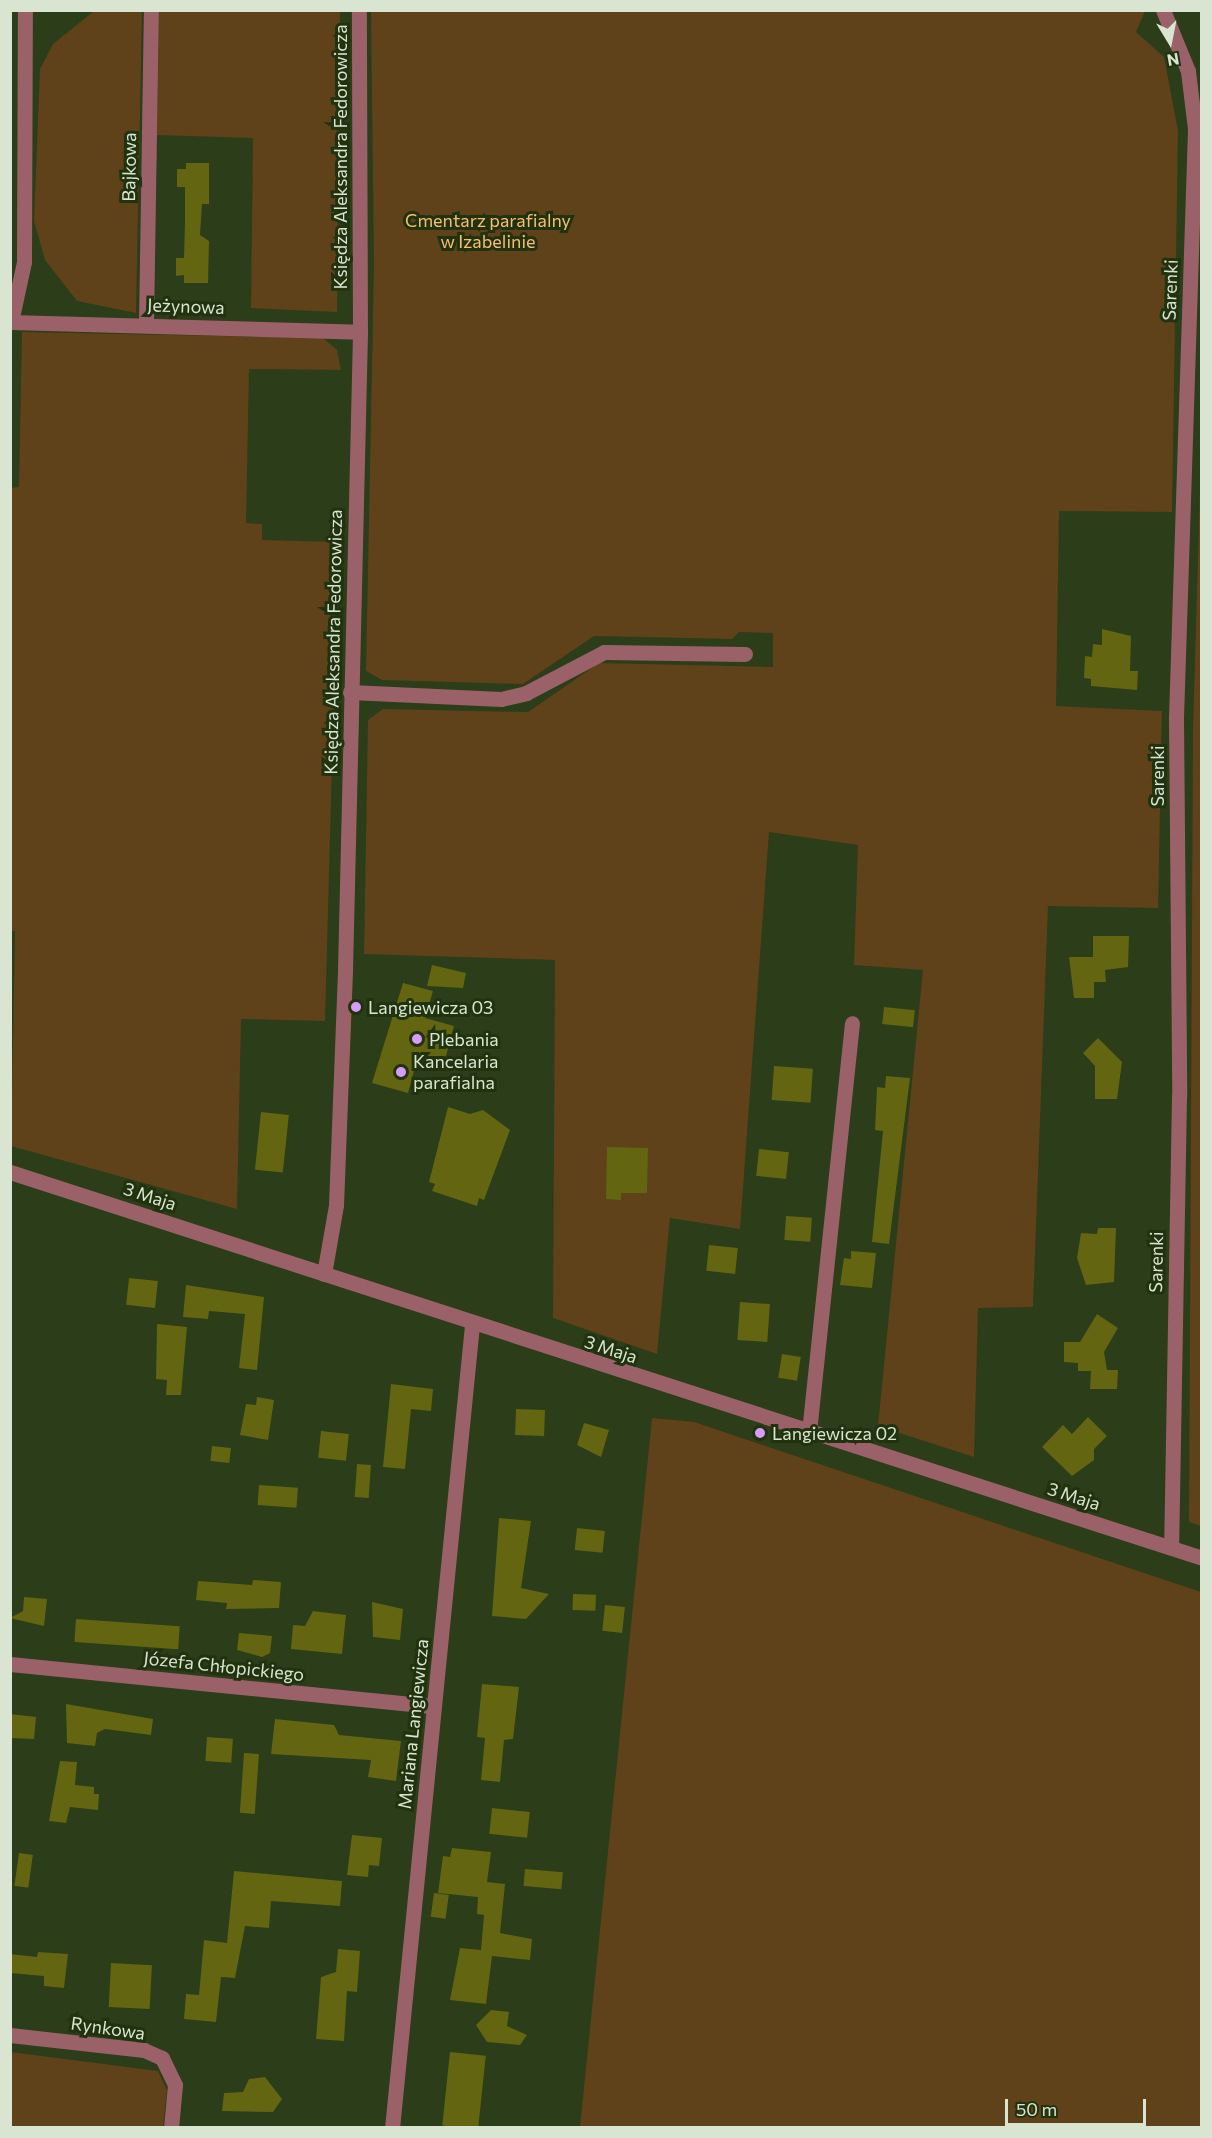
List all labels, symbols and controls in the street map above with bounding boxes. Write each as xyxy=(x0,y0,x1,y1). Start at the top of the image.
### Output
north arrow xyxy=(1140,12,1200,72)
street label: Księdza Aleksandra Fedorowicza xyxy=(329,24,351,290)
text: N xyxy=(1166,50,1181,71)
street label: Bajkowa xyxy=(118,132,140,202)
park label: Cmentarz parafialny w Izabelinie xyxy=(405,210,571,252)
street label: Sarenki xyxy=(1158,259,1182,321)
street label: Jeżynowa xyxy=(147,294,225,318)
street label: Księdza Aleksandra Fedorowicza xyxy=(320,509,346,775)
street label: Sarenki xyxy=(1146,745,1168,807)
place label: Langiewicza 03 xyxy=(368,996,493,1018)
marker: Langiewicza 03 xyxy=(349,1000,363,1014)
place label: Plebania xyxy=(429,1028,499,1050)
marker: Plebania xyxy=(410,1032,424,1046)
place label: Kancelaria parafialna xyxy=(413,1051,498,1094)
marker: Kancelaria parafialna xyxy=(394,1065,408,1079)
street label: 3 Maja xyxy=(121,1177,179,1215)
street label: Sarenki xyxy=(1145,1231,1167,1293)
street label: 3 Maja xyxy=(582,1330,640,1368)
place label: Langiewicza 02 xyxy=(772,1422,897,1444)
marker: Langiewicza 02 xyxy=(753,1426,767,1440)
street label: 3 Maja xyxy=(1045,1477,1103,1515)
street label: Mariana Langiewicza xyxy=(393,1638,433,1810)
street label: Józefa Chłopickiego xyxy=(143,1647,305,1685)
street label: Rynkowa xyxy=(69,2012,147,2044)
scale bar xyxy=(1008,2087,1149,2125)
text: 50 m xyxy=(1016,2098,1057,2120)

